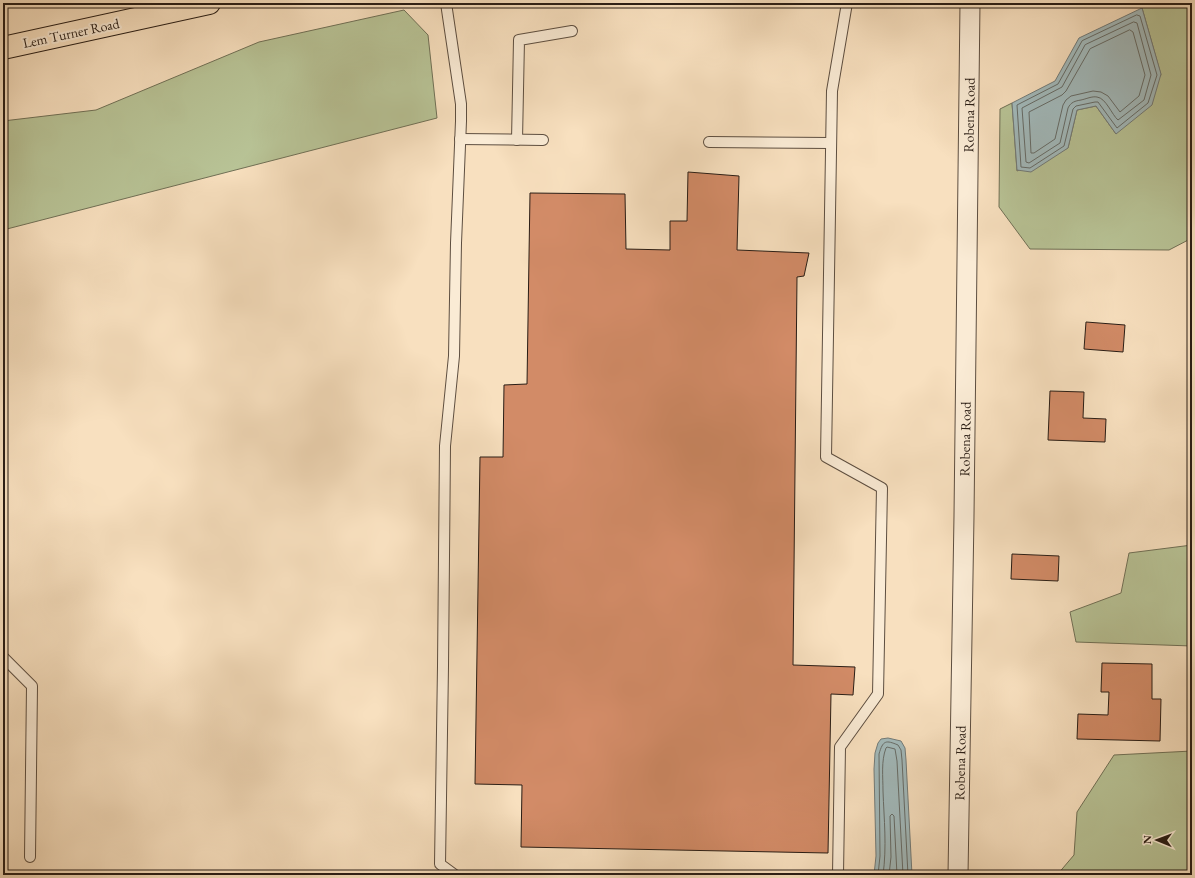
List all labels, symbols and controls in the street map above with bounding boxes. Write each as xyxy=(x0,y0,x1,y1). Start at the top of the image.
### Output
street label: Lem Turner Road xyxy=(21,14,122,52)
street label: Robena Road xyxy=(959,77,979,152)
street label: Robena Road xyxy=(955,401,975,476)
street label: Robena Road xyxy=(950,725,970,800)
north arrow xyxy=(1137,820,1177,860)
text: N xyxy=(1140,835,1154,844)

